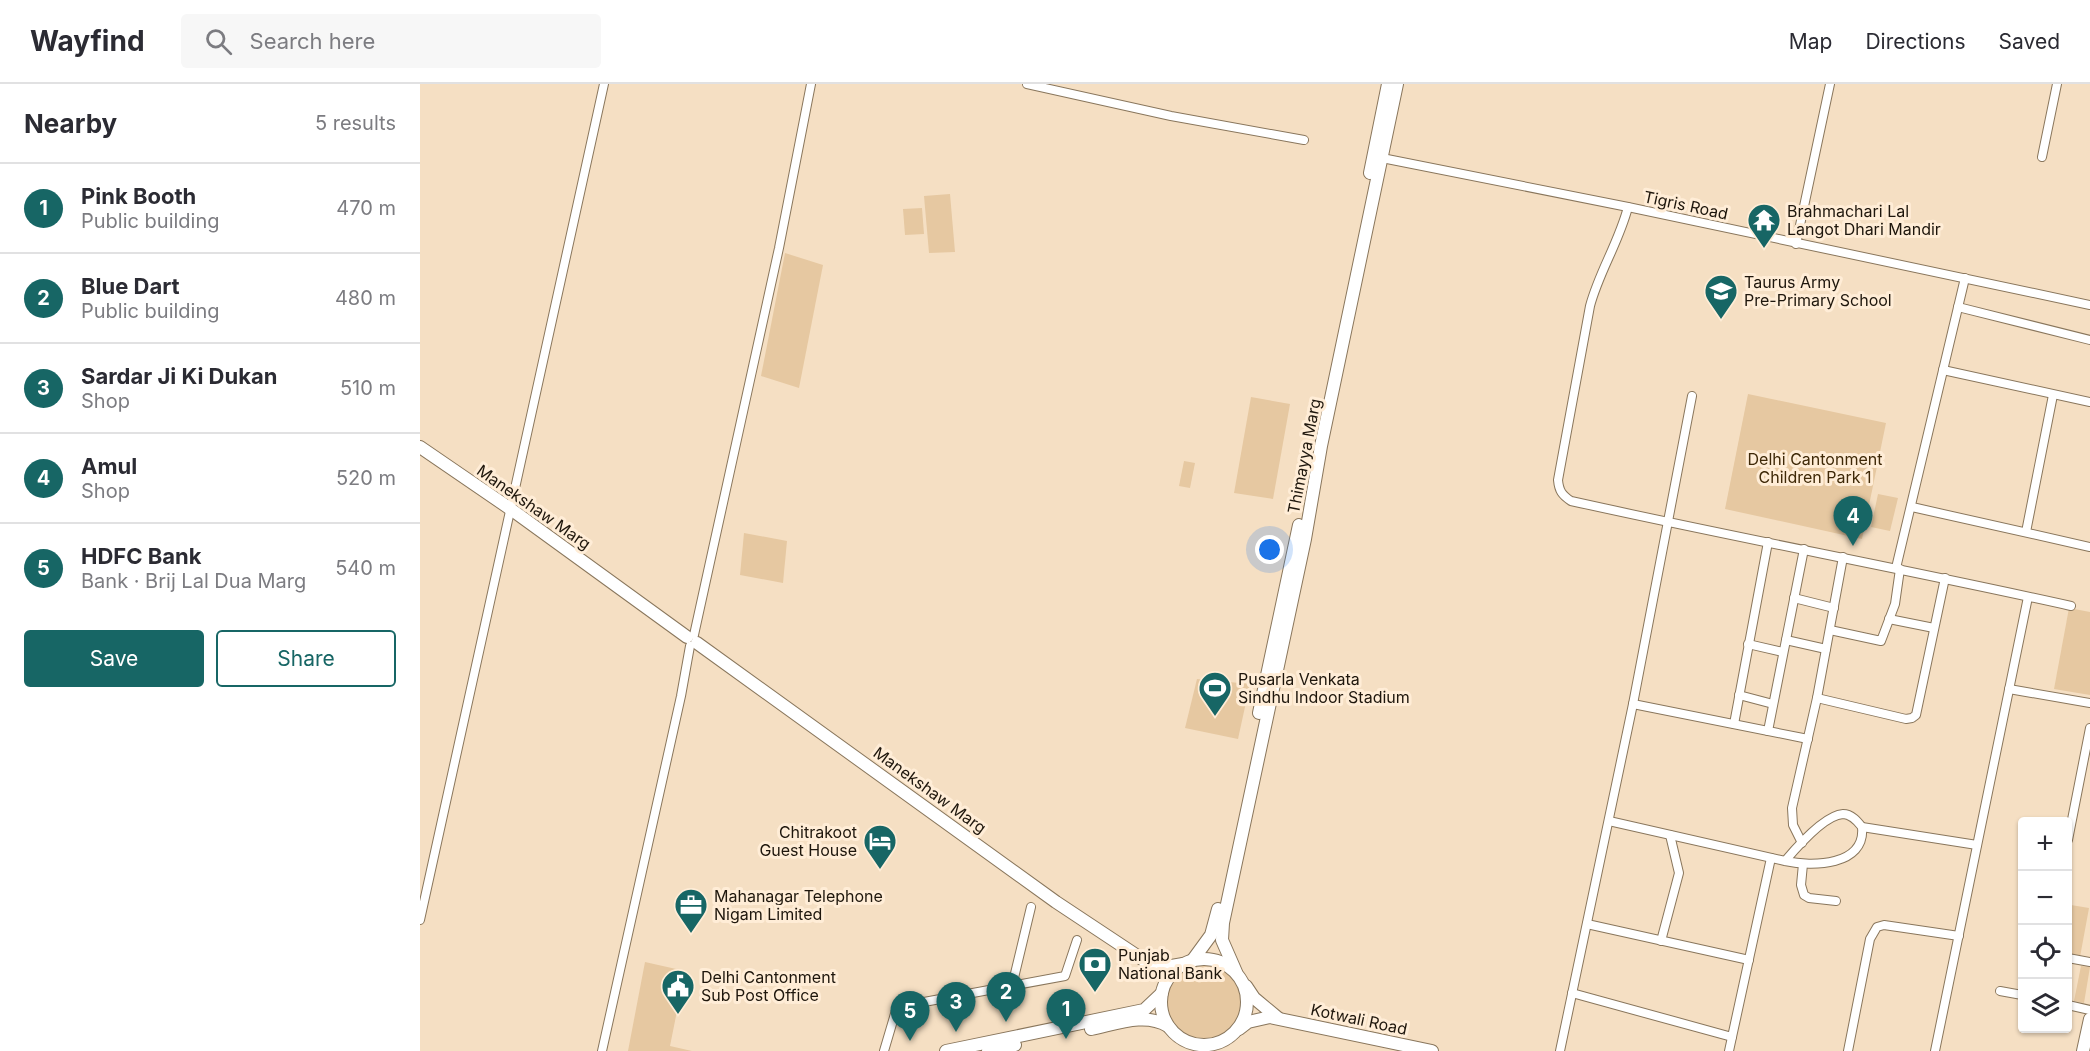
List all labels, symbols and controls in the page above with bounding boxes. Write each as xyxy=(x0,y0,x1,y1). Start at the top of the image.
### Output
search box xyxy=(181,14,601,68)
text: Wayfind xyxy=(30,24,145,58)
icon: search xyxy=(202,25,235,58)
text: Search here xyxy=(250,28,375,54)
text: Map xyxy=(1789,29,1832,54)
text: Directions xyxy=(1865,29,1966,54)
text: Saved xyxy=(1999,29,2060,54)
text: Nearby xyxy=(24,108,117,139)
text: 5 results xyxy=(315,111,396,135)
text: Pink Booth xyxy=(81,183,196,209)
street label: Tigris Road xyxy=(1642,186,1730,224)
text: 1 xyxy=(39,196,48,220)
text: 470 m xyxy=(336,196,396,220)
place label: Brahmachari Lal Langot Dhari Mandir xyxy=(1787,201,1941,239)
temple icon: Brahmachari Lal Langot Dhari Mandir xyxy=(1746,202,1782,249)
text: Public building xyxy=(81,209,220,233)
place label: Taurus Army Pre-Primary School xyxy=(1744,272,1892,310)
text: Blue Dart xyxy=(81,273,180,299)
school or university icon: Taurus Army Pre-Primary School xyxy=(1703,273,1739,320)
text: 2 xyxy=(37,286,50,310)
text: 480 m xyxy=(335,286,396,310)
text: Public building xyxy=(81,299,220,323)
text: Sardar Ji Ki Dukan xyxy=(81,363,277,389)
text: 3 xyxy=(37,376,50,400)
text: 510 m xyxy=(340,376,396,400)
text: Shop xyxy=(81,389,130,413)
street label: Thimayya Marg xyxy=(1283,397,1325,515)
park label: Delhi Cantonment Children Park 1 xyxy=(1748,449,1882,487)
text: Amul xyxy=(81,453,137,479)
street label: Manekshaw Marg xyxy=(473,460,595,554)
text: 4 xyxy=(37,466,50,490)
text: 520 m xyxy=(336,466,396,490)
text: Shop xyxy=(81,479,130,503)
pin: 4 xyxy=(1834,496,1872,546)
your location xyxy=(1255,535,1284,564)
text: HDFC Bank xyxy=(81,543,202,569)
text: 5 xyxy=(37,556,50,580)
text: 540 m xyxy=(335,556,396,580)
text: Bank · Brij Lal Dua Marg xyxy=(81,569,306,593)
button: Save xyxy=(24,630,204,687)
button: Share xyxy=(216,630,396,687)
place label: Pusarla Venkata Sindhu Indoor Stadium xyxy=(1238,669,1410,707)
sports icon: Pusarla Venkata Sindhu Indoor Stadium xyxy=(1197,670,1233,717)
street label: Manekshaw Marg xyxy=(870,742,990,838)
map controls xyxy=(2018,817,2072,1033)
button: + xyxy=(2018,817,2072,871)
place label: Chitrakoot Guest House xyxy=(759,822,857,860)
hotel icon: Chitrakoot Guest House xyxy=(862,823,898,870)
button: − xyxy=(2018,871,2072,925)
place label: Mahanagar Telephone Nigam Limited xyxy=(714,886,883,924)
office icon: Mahanagar Telephone Nigam Limited xyxy=(673,887,709,934)
button: locate xyxy=(2018,925,2072,979)
place label: Punjab National Bank xyxy=(1118,945,1222,983)
bank icon: Punjab National Bank xyxy=(1077,946,1113,993)
place label: Delhi Cantonment Sub Post Office xyxy=(701,967,836,1005)
public building icon: Delhi Cantonment Sub Post Office xyxy=(660,968,696,1015)
pin: 2 xyxy=(986,972,1026,1022)
button: layers xyxy=(2018,979,2072,1033)
pin: 3 xyxy=(936,982,976,1032)
pin: 1 xyxy=(1046,990,1086,1039)
pin: 5 xyxy=(890,992,930,1041)
street label: Kotwali Road xyxy=(1309,999,1409,1039)

